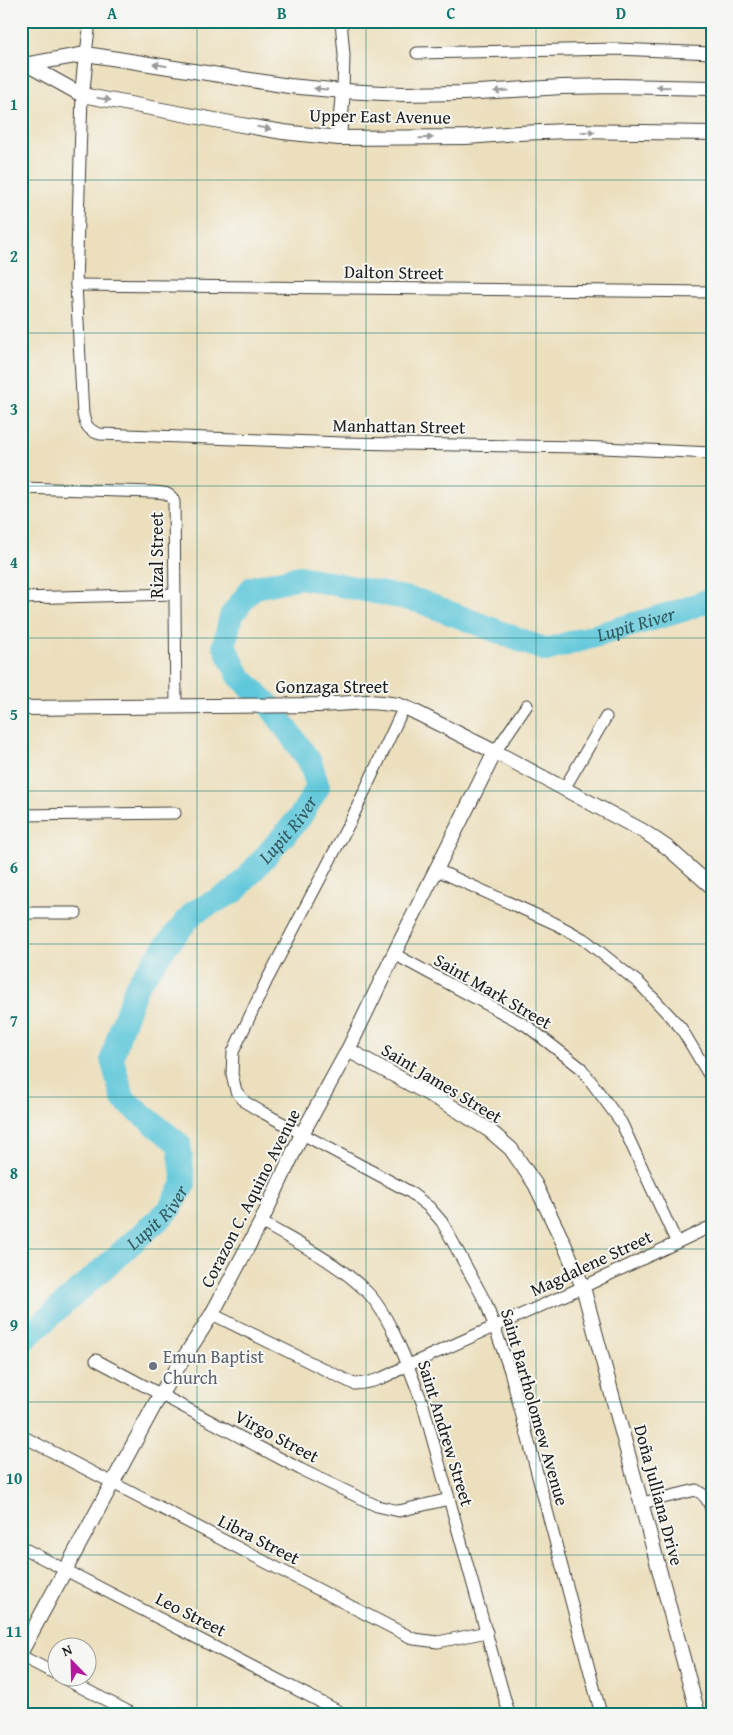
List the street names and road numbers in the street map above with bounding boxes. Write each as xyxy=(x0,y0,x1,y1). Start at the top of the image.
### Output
street label: Upper East Avenue xyxy=(309,101,451,131)
street label: Dalton Street xyxy=(344,258,445,286)
street label: Manhattan Street xyxy=(332,411,466,441)
street label: Rizal Street xyxy=(143,511,170,598)
street label: Gonzaga Street xyxy=(275,673,389,700)
street label: Saint Mark Street xyxy=(429,946,558,1036)
street label: Saint James Street xyxy=(376,1036,508,1130)
street label: Corazon C. Aquino Avenue xyxy=(193,1104,307,1292)
street label: Magdalene Street xyxy=(526,1223,657,1303)
street label: Saint Bartholomew Avenue xyxy=(494,1305,576,1509)
street label: Saint Andrew Street xyxy=(411,1357,481,1510)
street label: Virgo Street xyxy=(230,1403,324,1470)
street label: Doña Julliana Drive xyxy=(627,1422,691,1568)
street label: Libra Street xyxy=(213,1507,305,1571)
street label: Leo Street xyxy=(151,1585,232,1644)

